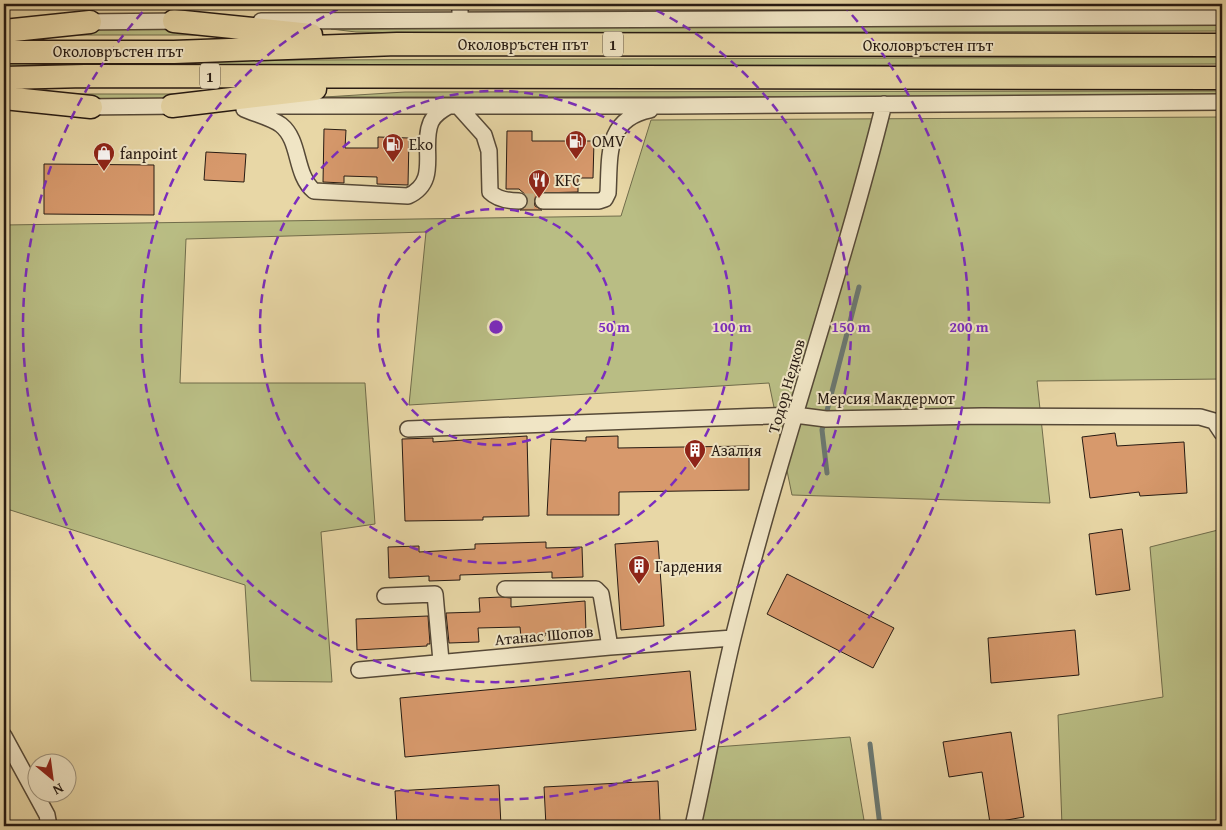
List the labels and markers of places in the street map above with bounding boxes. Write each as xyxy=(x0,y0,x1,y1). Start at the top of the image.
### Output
fuel station icon: OMV xyxy=(564,129,588,160)
place label: OMV xyxy=(592,129,626,153)
fuel station icon: Eko xyxy=(381,132,405,163)
place label: Eko xyxy=(409,132,433,156)
shop icon: fanpoint xyxy=(92,141,116,172)
place label: fanpoint xyxy=(120,141,178,165)
restaurant icon: KFC xyxy=(527,168,551,199)
place label: KFC xyxy=(555,168,581,192)
centre of rings xyxy=(487,318,505,336)
building icon: Азалия xyxy=(683,438,707,469)
place label: Азалия xyxy=(711,438,762,462)
building icon: Гардения xyxy=(627,554,651,585)
place label: Гардения xyxy=(655,554,722,578)

